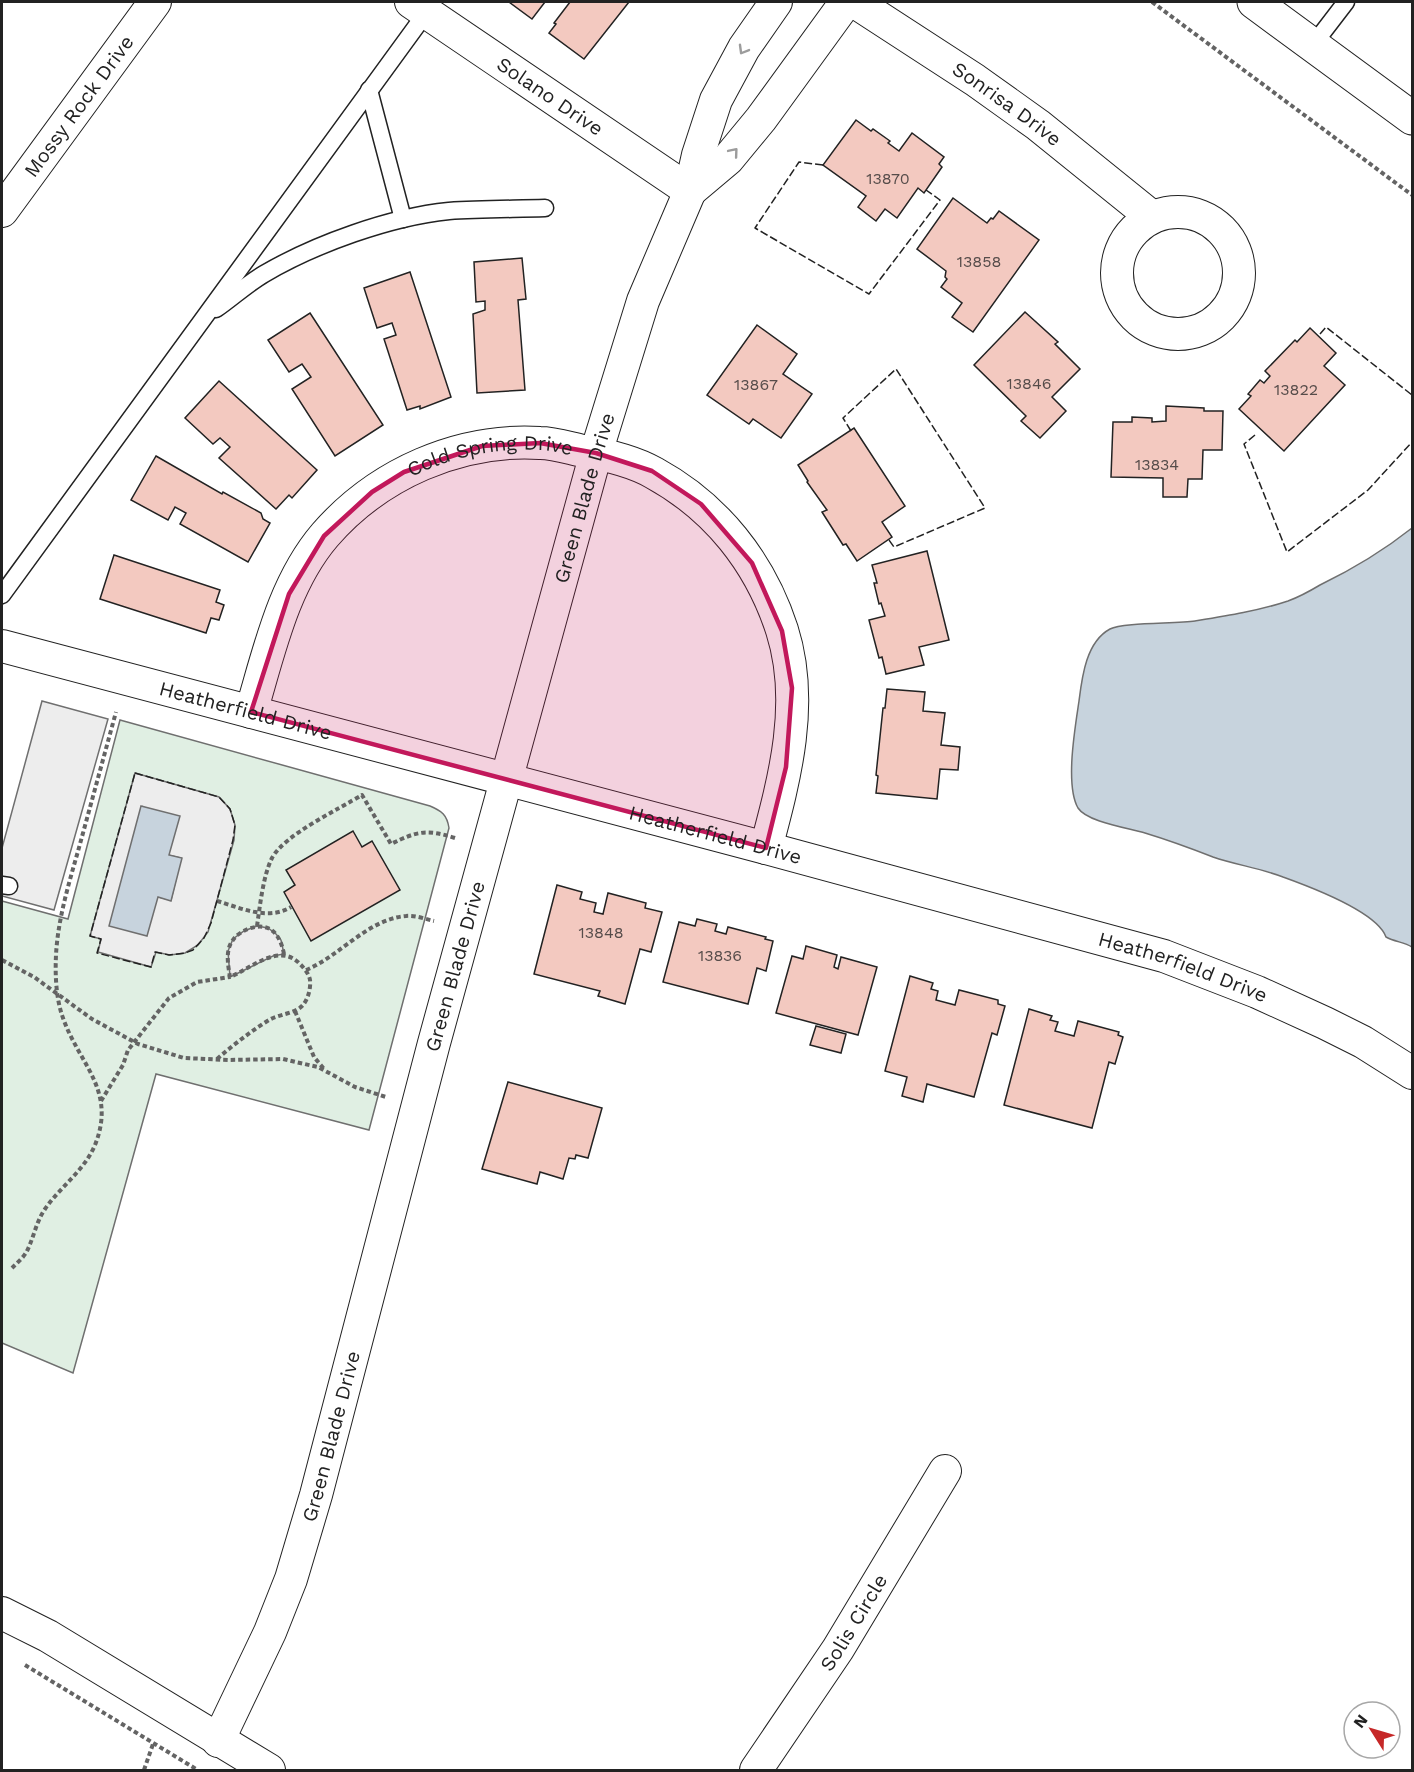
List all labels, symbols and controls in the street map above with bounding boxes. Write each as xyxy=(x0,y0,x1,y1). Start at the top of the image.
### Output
street label: Mossy Rock Drive xyxy=(19,31,139,182)
one-way arrow xyxy=(739,44,751,54)
street label: Solano Drive xyxy=(492,52,608,141)
street label: Sonrisa Drive xyxy=(948,57,1066,151)
one-way arrow xyxy=(726,148,737,159)
house number: 13870 xyxy=(866,169,910,188)
house number: 13858 xyxy=(957,252,1001,271)
house number: 13846 xyxy=(1007,374,1051,393)
house number: 13867 xyxy=(734,375,778,394)
house number: 13822 xyxy=(1274,380,1318,399)
street label: Green Blade Drive xyxy=(549,410,620,586)
street label: Cold Spring Drive xyxy=(403,430,576,481)
house number: 13834 xyxy=(1135,455,1179,474)
street label: Heatherfield Drive xyxy=(157,676,335,745)
street label: Heatherfield Drive xyxy=(627,800,804,869)
street label: Green Blade Drive xyxy=(420,878,490,1054)
house number: 13848 xyxy=(578,923,624,942)
street label: Heatherfield Drive xyxy=(1096,927,1271,1007)
house number: 13836 xyxy=(698,946,742,965)
street label: Green Blade Drive xyxy=(297,1348,365,1525)
street label: Solis Circle xyxy=(815,1569,892,1676)
north arrow xyxy=(1342,1700,1402,1760)
text: N xyxy=(1349,1711,1372,1732)

